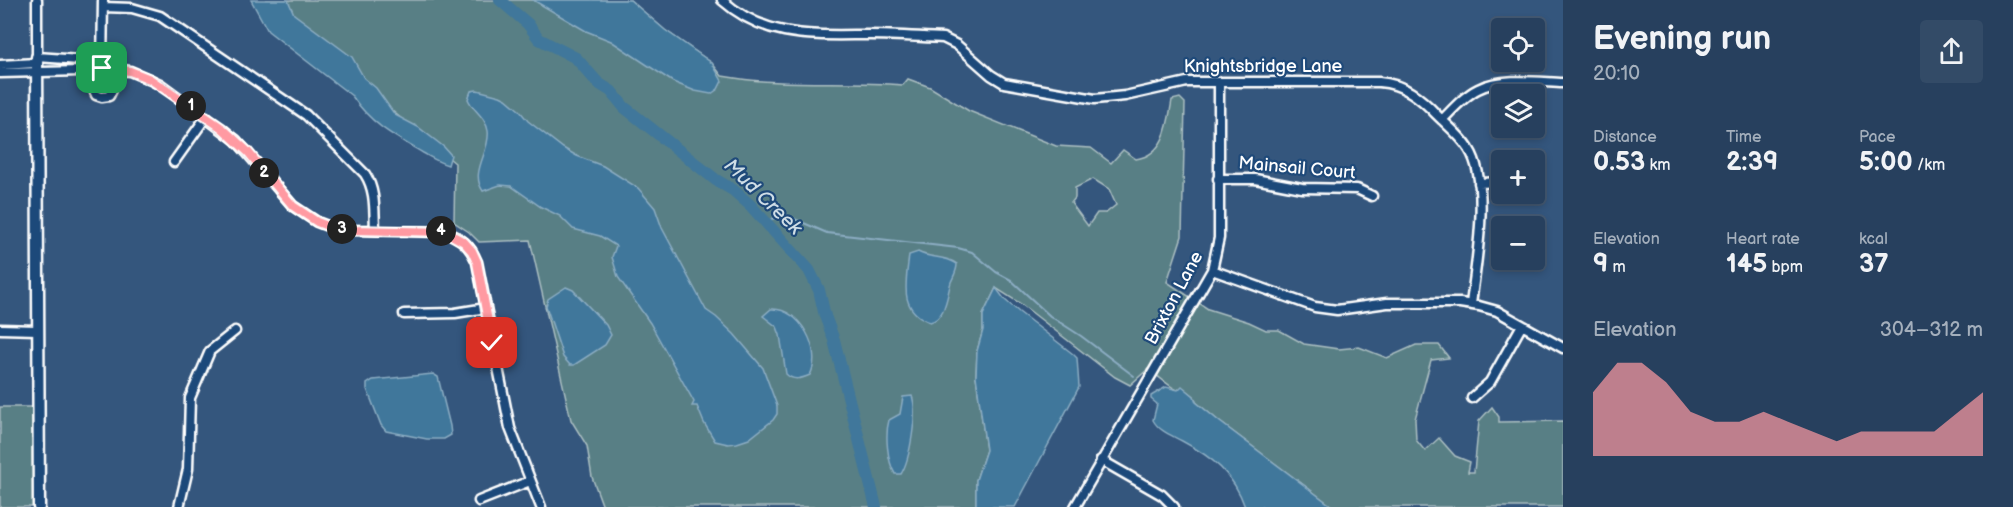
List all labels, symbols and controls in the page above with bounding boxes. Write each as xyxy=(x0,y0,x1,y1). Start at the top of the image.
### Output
map controls xyxy=(1491,18,1545,270)
button: locate xyxy=(1491,18,1545,72)
text: Evening run xyxy=(1593,19,1771,59)
button: share xyxy=(1920,20,1983,83)
pin xyxy=(76,42,127,93)
icon: arrive xyxy=(85,51,118,84)
street label: Knightsbridge Lane xyxy=(1184,56,1343,77)
text: 20:10 xyxy=(1593,62,1640,86)
button: layers xyxy=(1491,84,1545,138)
pin: 1 xyxy=(176,91,206,121)
text: 1 xyxy=(188,96,194,115)
text: Distance xyxy=(1593,128,1657,147)
text: Time xyxy=(1726,128,1761,147)
text: Pace xyxy=(1859,128,1895,147)
text: 0.53 xyxy=(1593,147,1645,178)
text: 2:39 xyxy=(1726,147,1778,178)
text: 5:00 xyxy=(1859,147,1913,178)
button: + xyxy=(1491,150,1545,204)
street label: Mainsail Court xyxy=(1238,152,1357,184)
water label: Mud Creek xyxy=(719,154,808,241)
text: km xyxy=(1645,156,1671,175)
text: /km xyxy=(1913,156,1945,175)
pin: 2 xyxy=(249,158,279,188)
text: 2 xyxy=(259,163,269,182)
pin: 3 xyxy=(327,214,357,244)
pin: 4 xyxy=(426,216,456,246)
button: − xyxy=(1491,216,1545,270)
text: 3 xyxy=(337,219,347,238)
text: 4 xyxy=(436,221,446,240)
text: Elevation xyxy=(1593,230,1660,249)
text: Heart rate xyxy=(1726,230,1800,249)
text: kcal xyxy=(1859,230,1888,249)
street label: Brixton Lane xyxy=(1141,248,1207,348)
text: 9 xyxy=(1593,249,1608,280)
text: 145 xyxy=(1726,249,1767,280)
text: 37 xyxy=(1859,249,1889,280)
text: m xyxy=(1608,258,1626,277)
text: bpm xyxy=(1767,258,1803,277)
pin xyxy=(466,317,517,368)
text: Elevation xyxy=(1593,318,1676,342)
text: 304–312 m xyxy=(1880,318,1983,342)
icon: check xyxy=(475,326,508,359)

